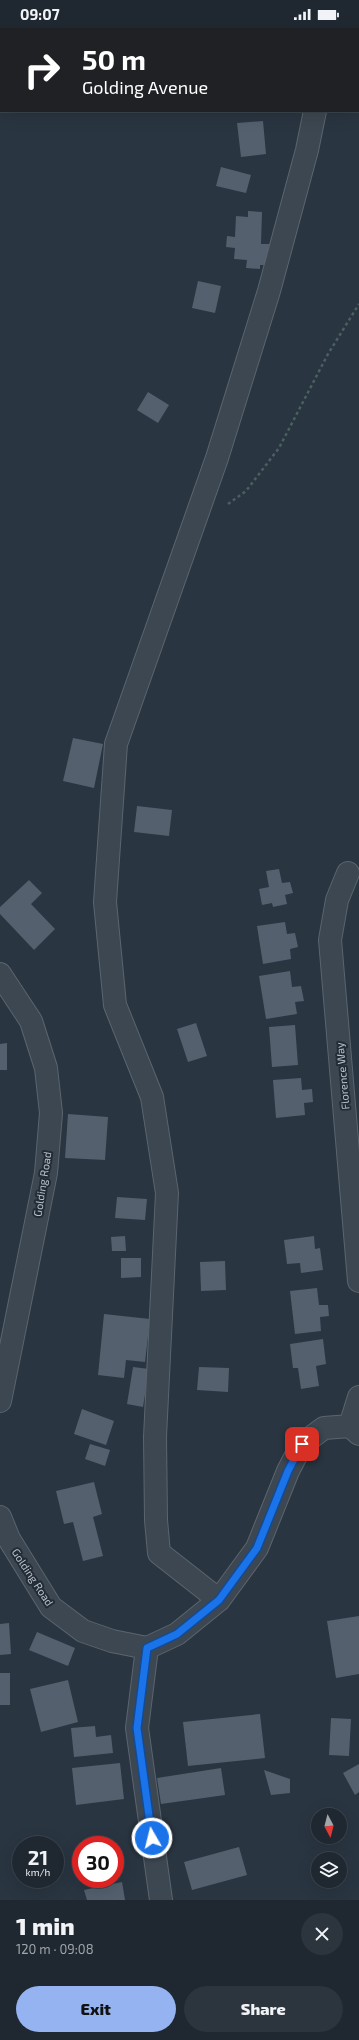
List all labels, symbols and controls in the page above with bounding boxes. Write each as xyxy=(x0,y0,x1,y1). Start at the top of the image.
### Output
text: 09:07 xyxy=(20,5,60,23)
text: 50 m xyxy=(82,42,146,76)
icon: right xyxy=(16,44,68,96)
text: Golding Avenue xyxy=(82,76,208,98)
street label: Florence Way xyxy=(333,1042,351,1110)
street label: Golding Road xyxy=(30,1150,54,1218)
pin xyxy=(285,1427,319,1461)
icon: arrive xyxy=(291,1433,313,1455)
street label: Golding Road xyxy=(10,1546,56,1608)
north arrow xyxy=(311,1808,347,1844)
map controls xyxy=(311,1808,347,1888)
position arrow xyxy=(131,1817,173,1859)
speed limit sign: 30 xyxy=(72,1836,124,1888)
text: 21 xyxy=(28,1845,48,1869)
button: layers xyxy=(311,1852,347,1888)
text: km/h xyxy=(26,1866,50,1878)
text: 1 min xyxy=(16,1911,75,1940)
button: close xyxy=(301,1913,343,1955)
text: 120 m · 09:08 xyxy=(16,1941,94,1957)
button: Exit xyxy=(16,1986,176,2032)
button: Share xyxy=(184,1986,343,2032)

